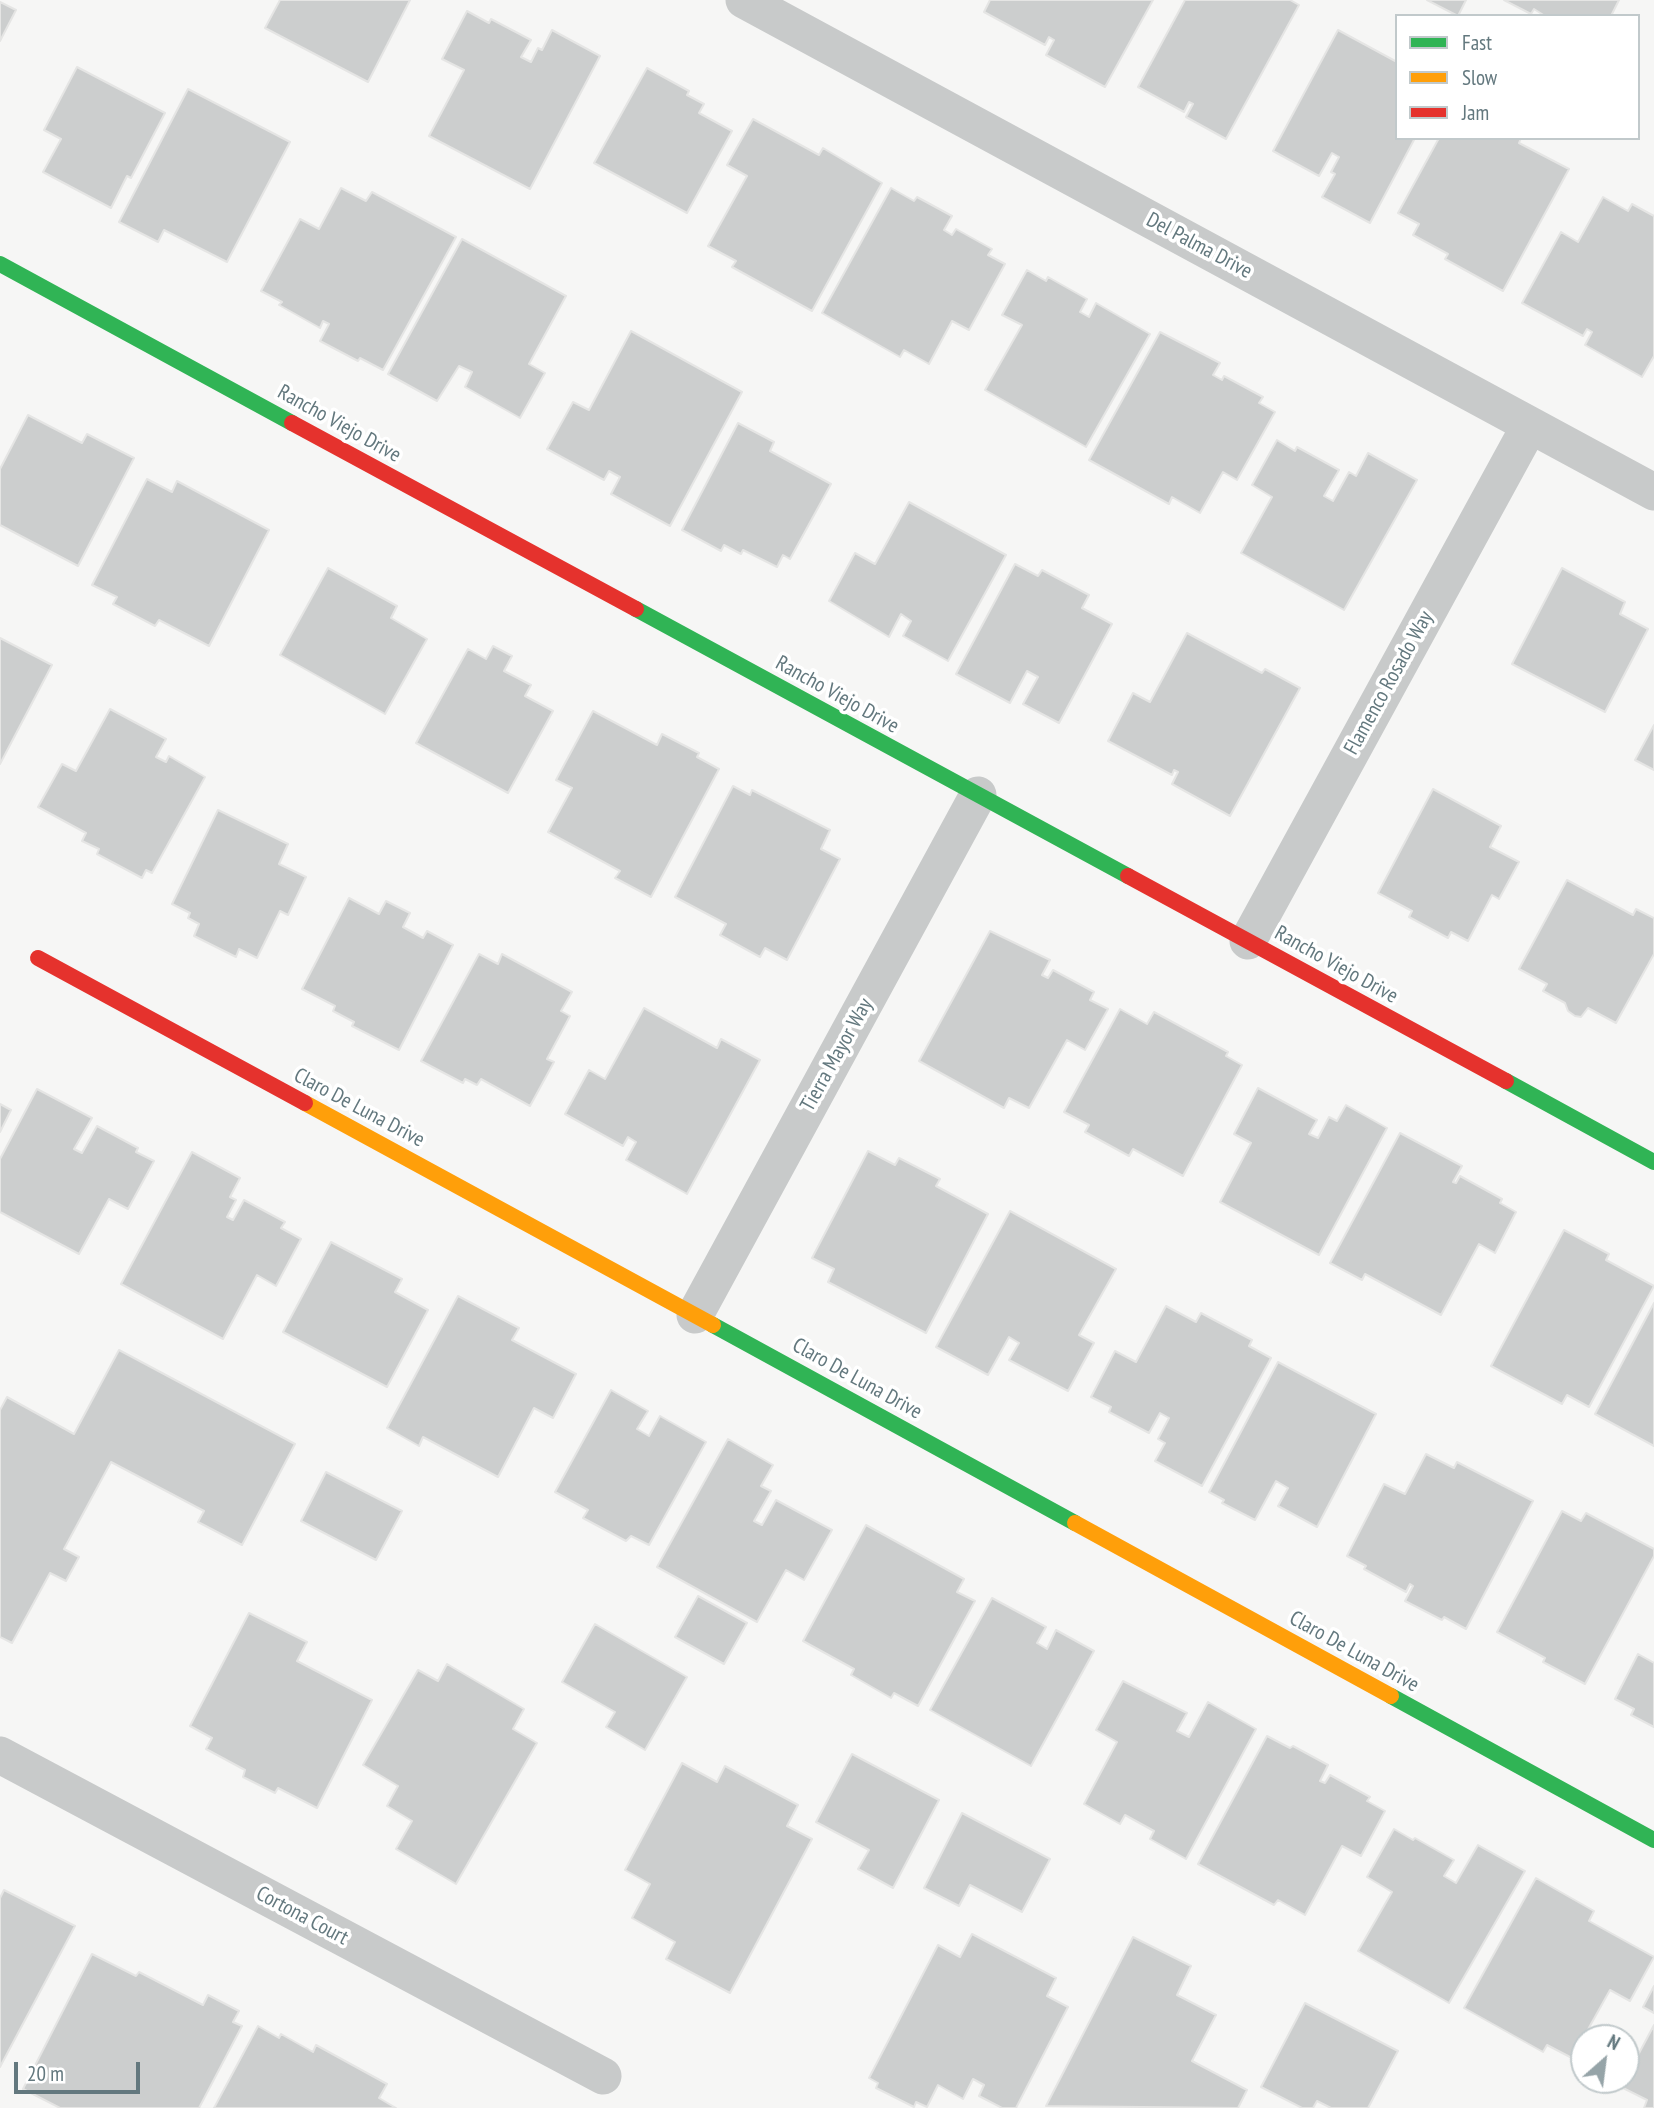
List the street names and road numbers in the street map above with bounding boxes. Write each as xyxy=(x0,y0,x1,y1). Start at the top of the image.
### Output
street label: Del Palma Drive xyxy=(1142,208,1256,284)
street label: Rancho Viejo Drive xyxy=(273,380,405,468)
street label: Flamenco Rosado Way xyxy=(1339,607,1439,759)
street label: Rancho Viejo Drive xyxy=(771,651,903,739)
street label: Rancho Viejo Drive xyxy=(1270,921,1402,1009)
street label: Tierra Mayor Way xyxy=(796,994,878,1116)
street label: Claro De Luna Drive xyxy=(289,1063,429,1153)
street label: Claro De Luna Drive xyxy=(788,1333,926,1425)
street label: Claro De Luna Drive xyxy=(1285,1606,1423,1698)
street label: Cortona Court xyxy=(252,1881,352,1951)

